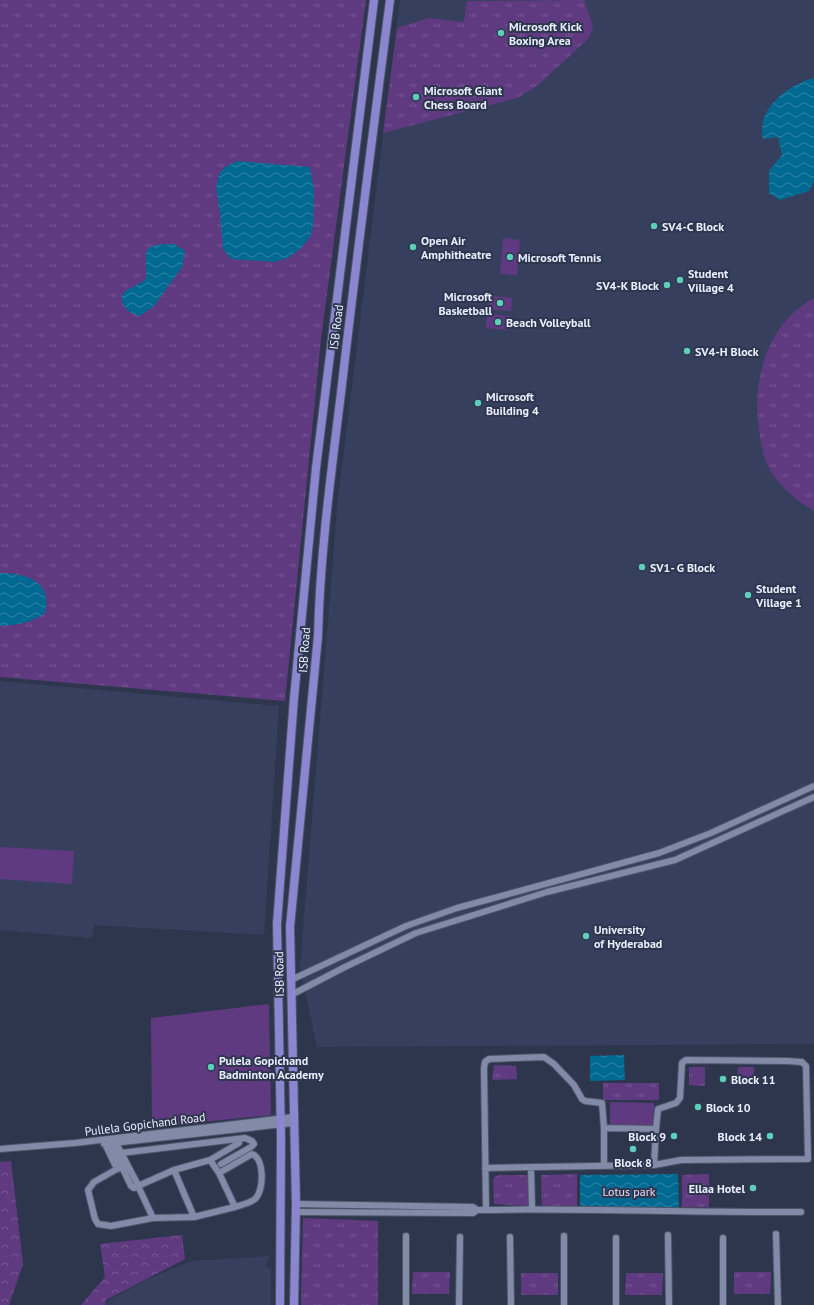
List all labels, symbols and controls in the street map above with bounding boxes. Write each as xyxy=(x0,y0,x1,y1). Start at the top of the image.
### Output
place label: Microsoft Kick Boxing Area xyxy=(509,19,582,48)
marker: Microsoft Kick Boxing Area xyxy=(496,28,506,38)
place label: Microsoft Giant Chess Board xyxy=(424,83,503,112)
marker: Microsoft Giant Chess Board xyxy=(411,92,421,102)
place label: SV4-C Block xyxy=(662,219,724,234)
marker: SV4-C Block xyxy=(649,221,659,231)
place label: Open Air Amphitheatre xyxy=(421,233,491,262)
marker: Open Air Amphitheatre xyxy=(408,242,418,252)
place label: Microsoft Tennis xyxy=(518,250,601,265)
marker: Microsoft Tennis xyxy=(505,252,515,262)
place label: Student Village 4 xyxy=(687,266,734,295)
marker: Student Village 4 xyxy=(675,275,685,285)
place label: SV4-K Block xyxy=(596,278,659,293)
marker: SV4-K Block xyxy=(662,280,672,290)
place label: Microsoft Basketball xyxy=(438,289,493,318)
marker: Microsoft Basketball xyxy=(495,298,505,308)
street label: ISB Road xyxy=(326,304,346,350)
place label: Beach Volleyball xyxy=(506,315,591,330)
marker: Beach Volleyball xyxy=(493,317,503,327)
place label: SV4-H Block xyxy=(695,344,759,359)
marker: SV4-H Block xyxy=(682,346,692,356)
place label: Microsoft Building 4 xyxy=(486,389,539,418)
marker: Microsoft Building 4 xyxy=(473,398,483,408)
place label: SV1- G Block xyxy=(650,560,715,575)
marker: SV1- G Block xyxy=(637,562,647,572)
place label: Student Village 1 xyxy=(755,581,802,610)
marker: Student Village 1 xyxy=(743,590,753,600)
street label: ISB Road xyxy=(295,627,313,673)
place label: University of Hyderabad xyxy=(594,922,662,951)
marker: University of Hyderabad xyxy=(581,931,591,941)
street label: ISB Road xyxy=(271,951,287,997)
place label: Pulela Gopichand Badminton Academy xyxy=(219,1053,324,1082)
marker: Pulela Gopichand Badminton Academy xyxy=(206,1062,216,1072)
place label: Block 11 xyxy=(731,1072,775,1087)
marker: Block 11 xyxy=(718,1074,728,1084)
place label: Block 10 xyxy=(706,1100,751,1115)
marker: Block 10 xyxy=(693,1102,703,1112)
street label: Pullela Gopichand Road xyxy=(84,1109,206,1139)
place label: Block 9 xyxy=(628,1129,666,1144)
place label: Block 14 xyxy=(718,1129,762,1144)
marker: Block 9 xyxy=(669,1131,679,1141)
marker: Block 14 xyxy=(765,1131,775,1141)
marker: Block 8 xyxy=(628,1144,638,1154)
place label: Block 8 xyxy=(614,1155,652,1170)
place label: Ellaa Hotel xyxy=(689,1181,745,1196)
marker: Ellaa Hotel xyxy=(748,1183,758,1193)
park label: Lotus park xyxy=(603,1184,656,1199)

